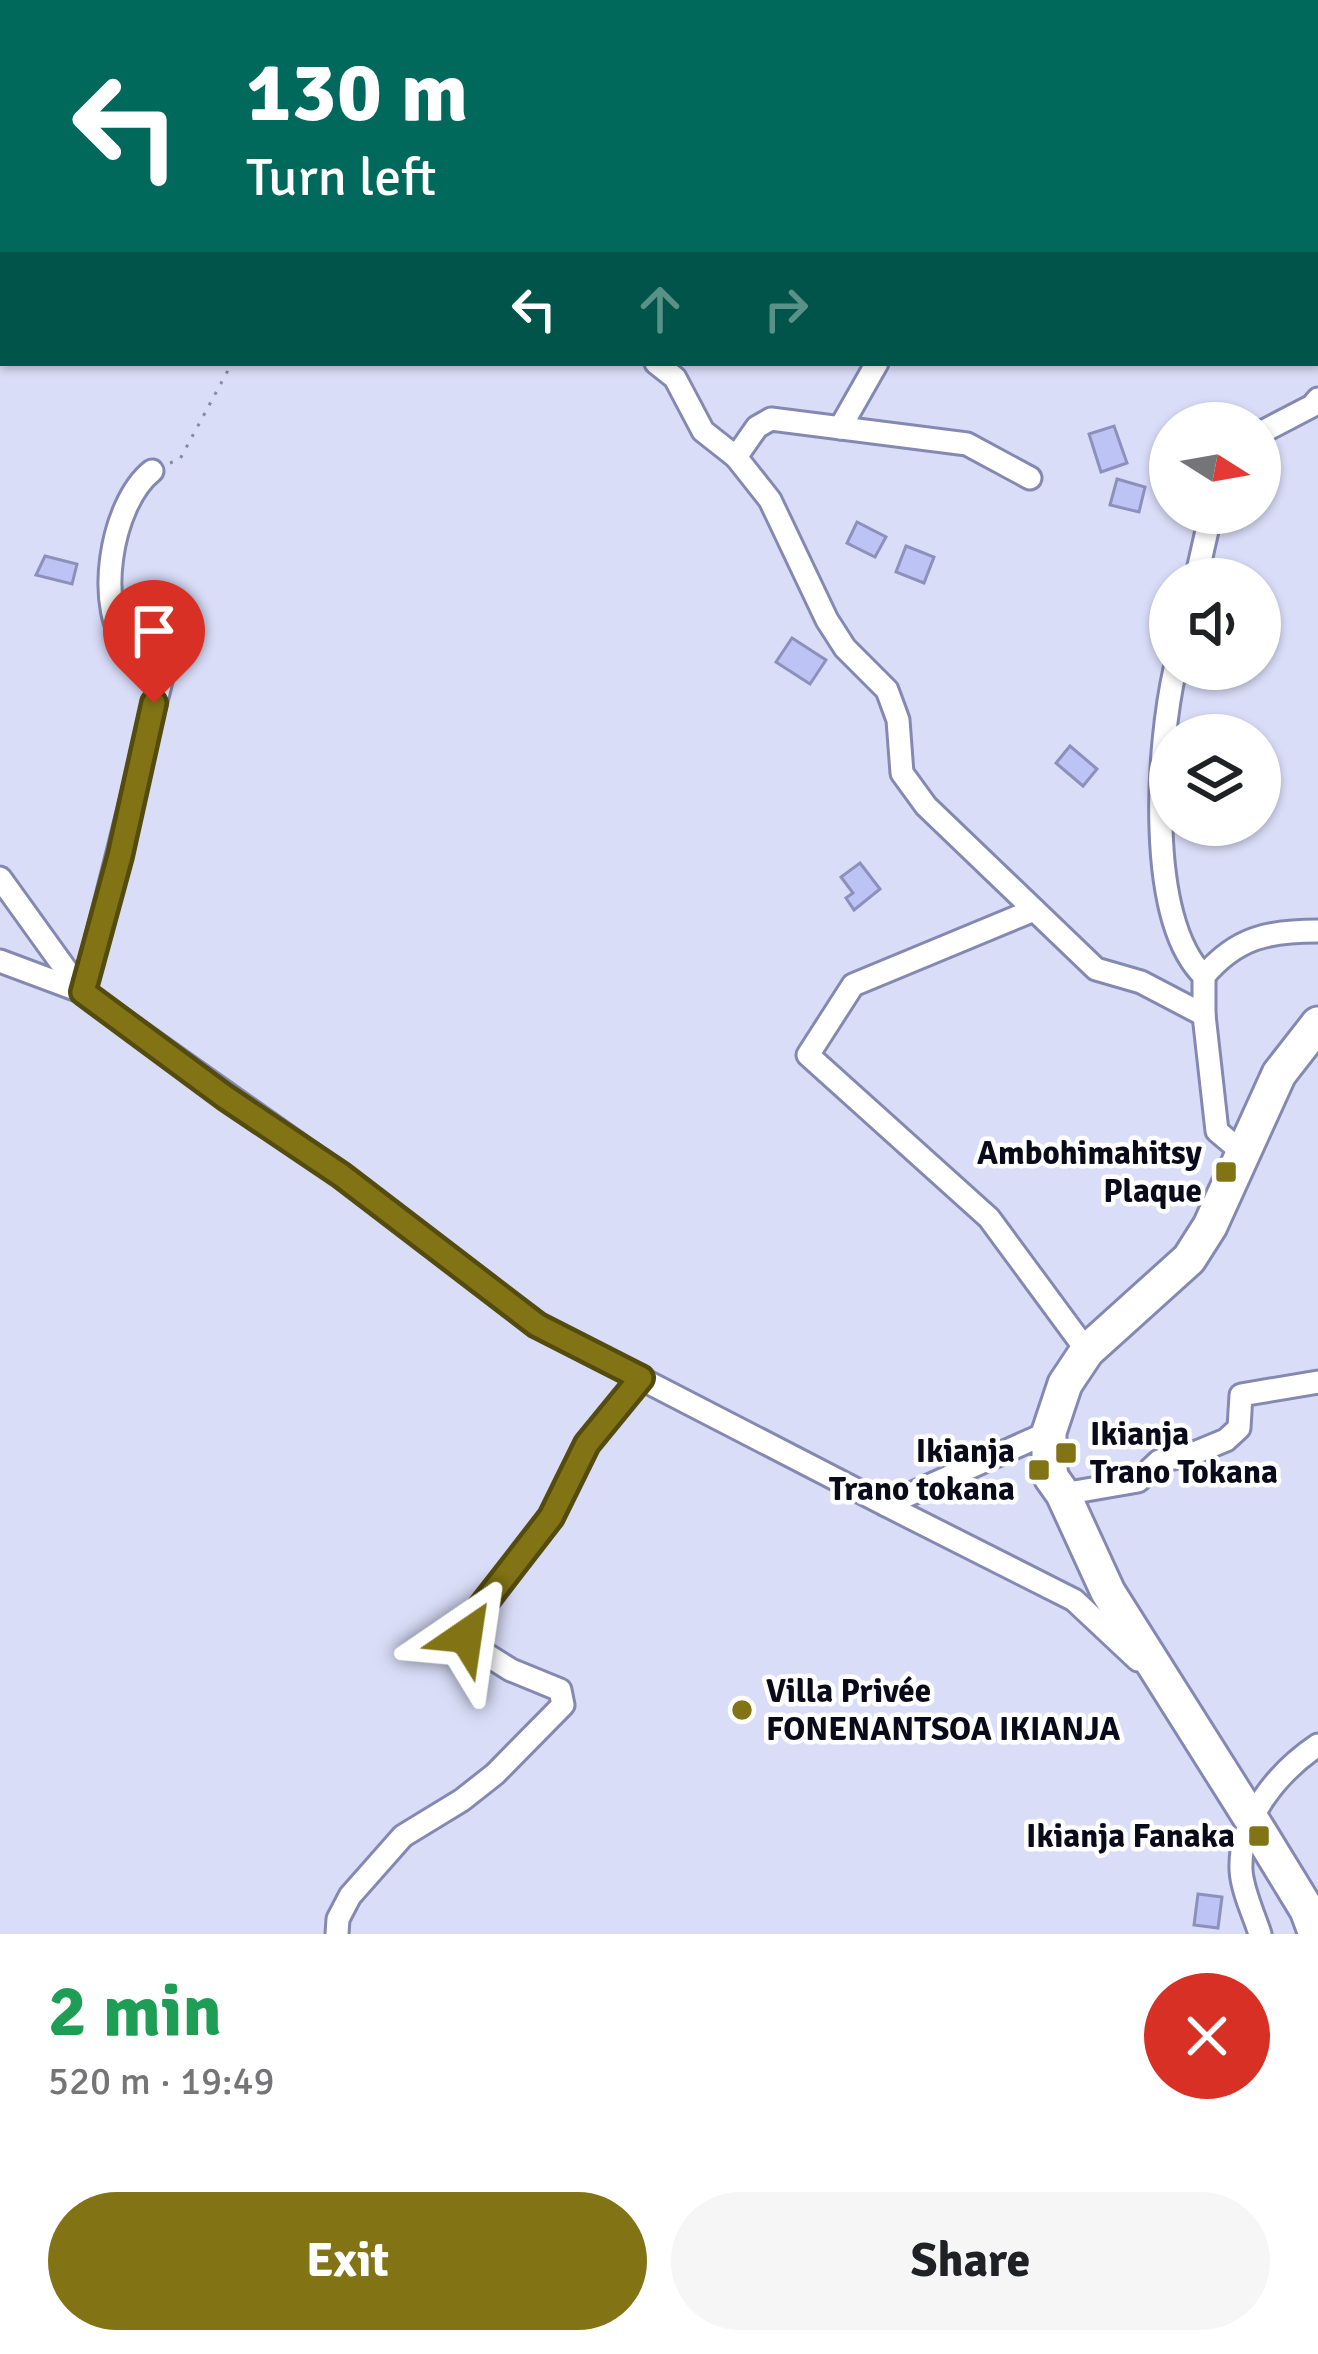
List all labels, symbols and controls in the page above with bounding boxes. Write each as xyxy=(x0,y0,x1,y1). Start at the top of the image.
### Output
text: 130 m xyxy=(246,41,468,145)
icon: left xyxy=(48,48,204,204)
text: Turn left xyxy=(246,144,436,211)
icon: left xyxy=(501,276,567,342)
icon: ahead xyxy=(627,276,693,342)
icon: right xyxy=(753,276,819,342)
north arrow xyxy=(1149,402,1281,534)
map controls xyxy=(1149,402,1281,846)
button: sound xyxy=(1149,558,1281,690)
pin xyxy=(103,580,205,703)
icon: arrive xyxy=(121,598,187,664)
button: layers xyxy=(1149,714,1281,846)
place label: Ambohimahitsy Plaque xyxy=(977,1133,1203,1212)
marker: Ambohimahitsy Plaque xyxy=(1213,1159,1239,1185)
place label: Ikianja Trano Tokana xyxy=(1090,1414,1278,1493)
place label: Ikianja Trano tokana xyxy=(829,1431,1015,1510)
marker: Ikianja Trano Tokana xyxy=(1053,1440,1079,1466)
marker: Ikianja Trano tokana xyxy=(1026,1457,1052,1483)
position arrow xyxy=(403,1573,529,1699)
place label: Villa Privée FONENANTSOA IKIANJA xyxy=(766,1671,1120,1750)
marker: Villa Privée FONENANTSOA IKIANJA xyxy=(729,1697,755,1723)
place label: Ikianja Fanaka xyxy=(1026,1816,1235,1857)
marker: Ikianja Fanaka xyxy=(1246,1823,1272,1849)
text: 2 min xyxy=(48,1967,222,2056)
button: close xyxy=(1144,1973,1270,2099)
text: 520 m · 19:49 xyxy=(48,2057,275,2105)
button: Exit xyxy=(48,2192,647,2330)
button: Share xyxy=(671,2192,1270,2330)

